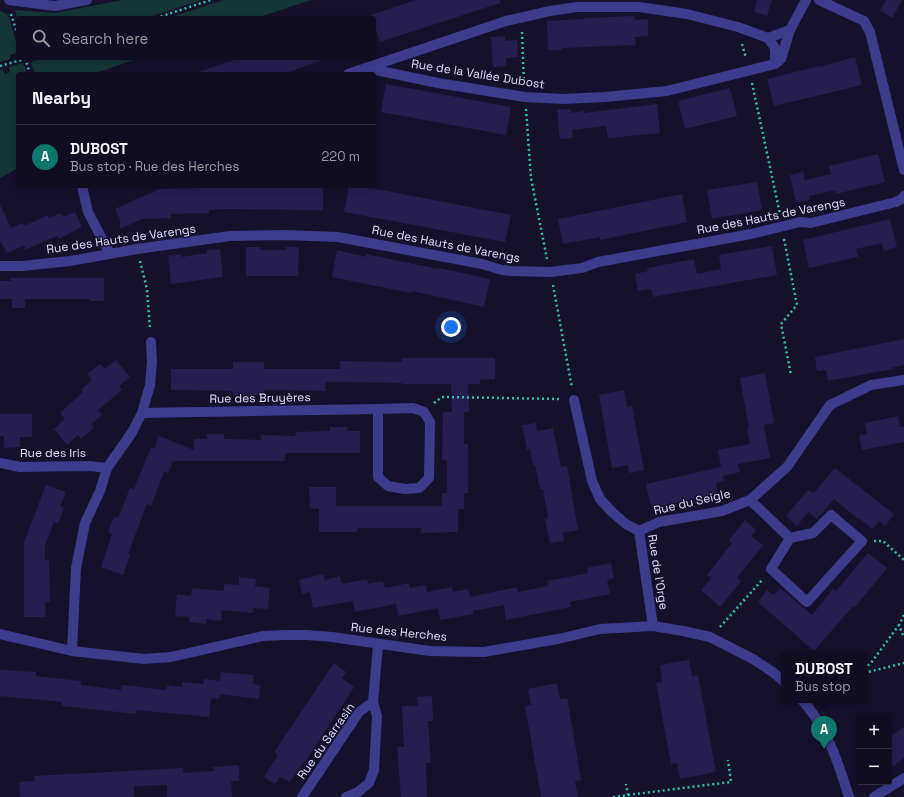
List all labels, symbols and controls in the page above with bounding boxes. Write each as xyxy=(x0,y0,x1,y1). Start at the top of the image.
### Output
search box xyxy=(16,16,376,60)
icon: search xyxy=(30,27,52,49)
text: Search here xyxy=(62,29,148,48)
street label: Rue de la Vallée Dubost xyxy=(410,56,546,92)
text: Nearby xyxy=(32,87,91,109)
text: DUBOST xyxy=(70,139,128,158)
text: A xyxy=(41,148,49,165)
text: 220 m xyxy=(321,148,360,165)
text: Bus stop · Rue des Herches xyxy=(70,158,239,175)
street label: Rue des Hauts de Varengs xyxy=(696,194,846,238)
street label: Rue des Hauts de Varengs xyxy=(45,221,197,257)
street label: Rue des Hauts de Varengs xyxy=(371,222,521,266)
your location xyxy=(441,317,461,337)
street label: Rue des Bruyères xyxy=(209,389,311,407)
street label: Rue des Iris xyxy=(20,445,86,461)
street label: Rue du Seigle xyxy=(652,485,732,519)
street label: Rue de l'Orge xyxy=(644,533,672,611)
street label: Rue des Herches xyxy=(350,619,448,645)
popup xyxy=(781,651,867,703)
text: DUBOST xyxy=(795,659,853,678)
text: Bus stop xyxy=(795,678,851,695)
street label: Rue du Sarrasin xyxy=(294,700,358,782)
map controls xyxy=(856,713,892,785)
button: + xyxy=(856,713,892,749)
pin: A xyxy=(811,716,837,749)
button: − xyxy=(856,749,892,785)

